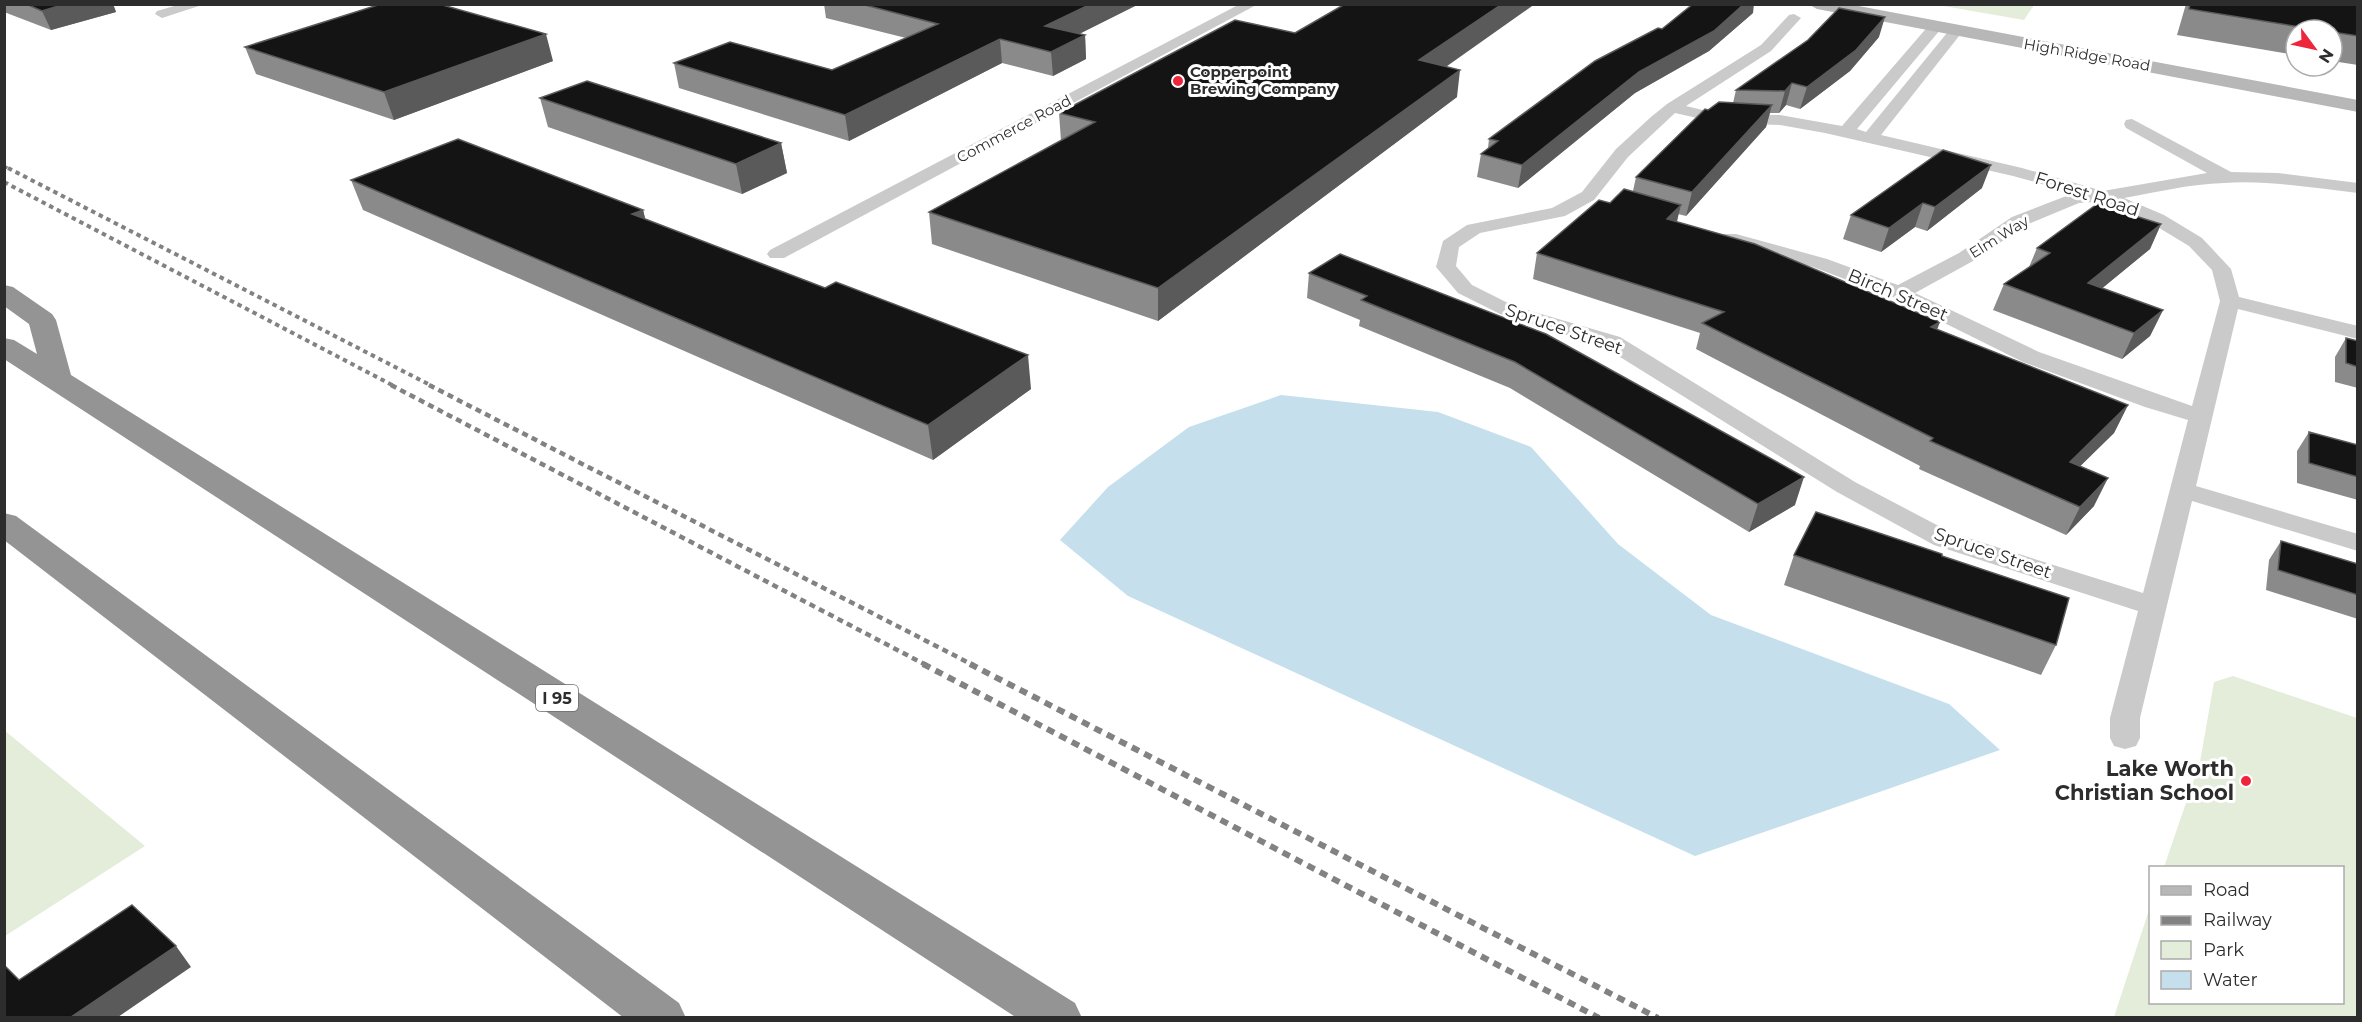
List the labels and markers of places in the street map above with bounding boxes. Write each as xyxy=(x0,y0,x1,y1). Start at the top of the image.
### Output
place label: Copperpoint Brewing Company xyxy=(1190,62,1337,98)
marker: Copperpoint Brewing Company xyxy=(1171,74,1185,88)
place label: Lake Worth Christian School xyxy=(2055,756,2234,805)
marker: Lake Worth Christian School xyxy=(2239,774,2253,788)

